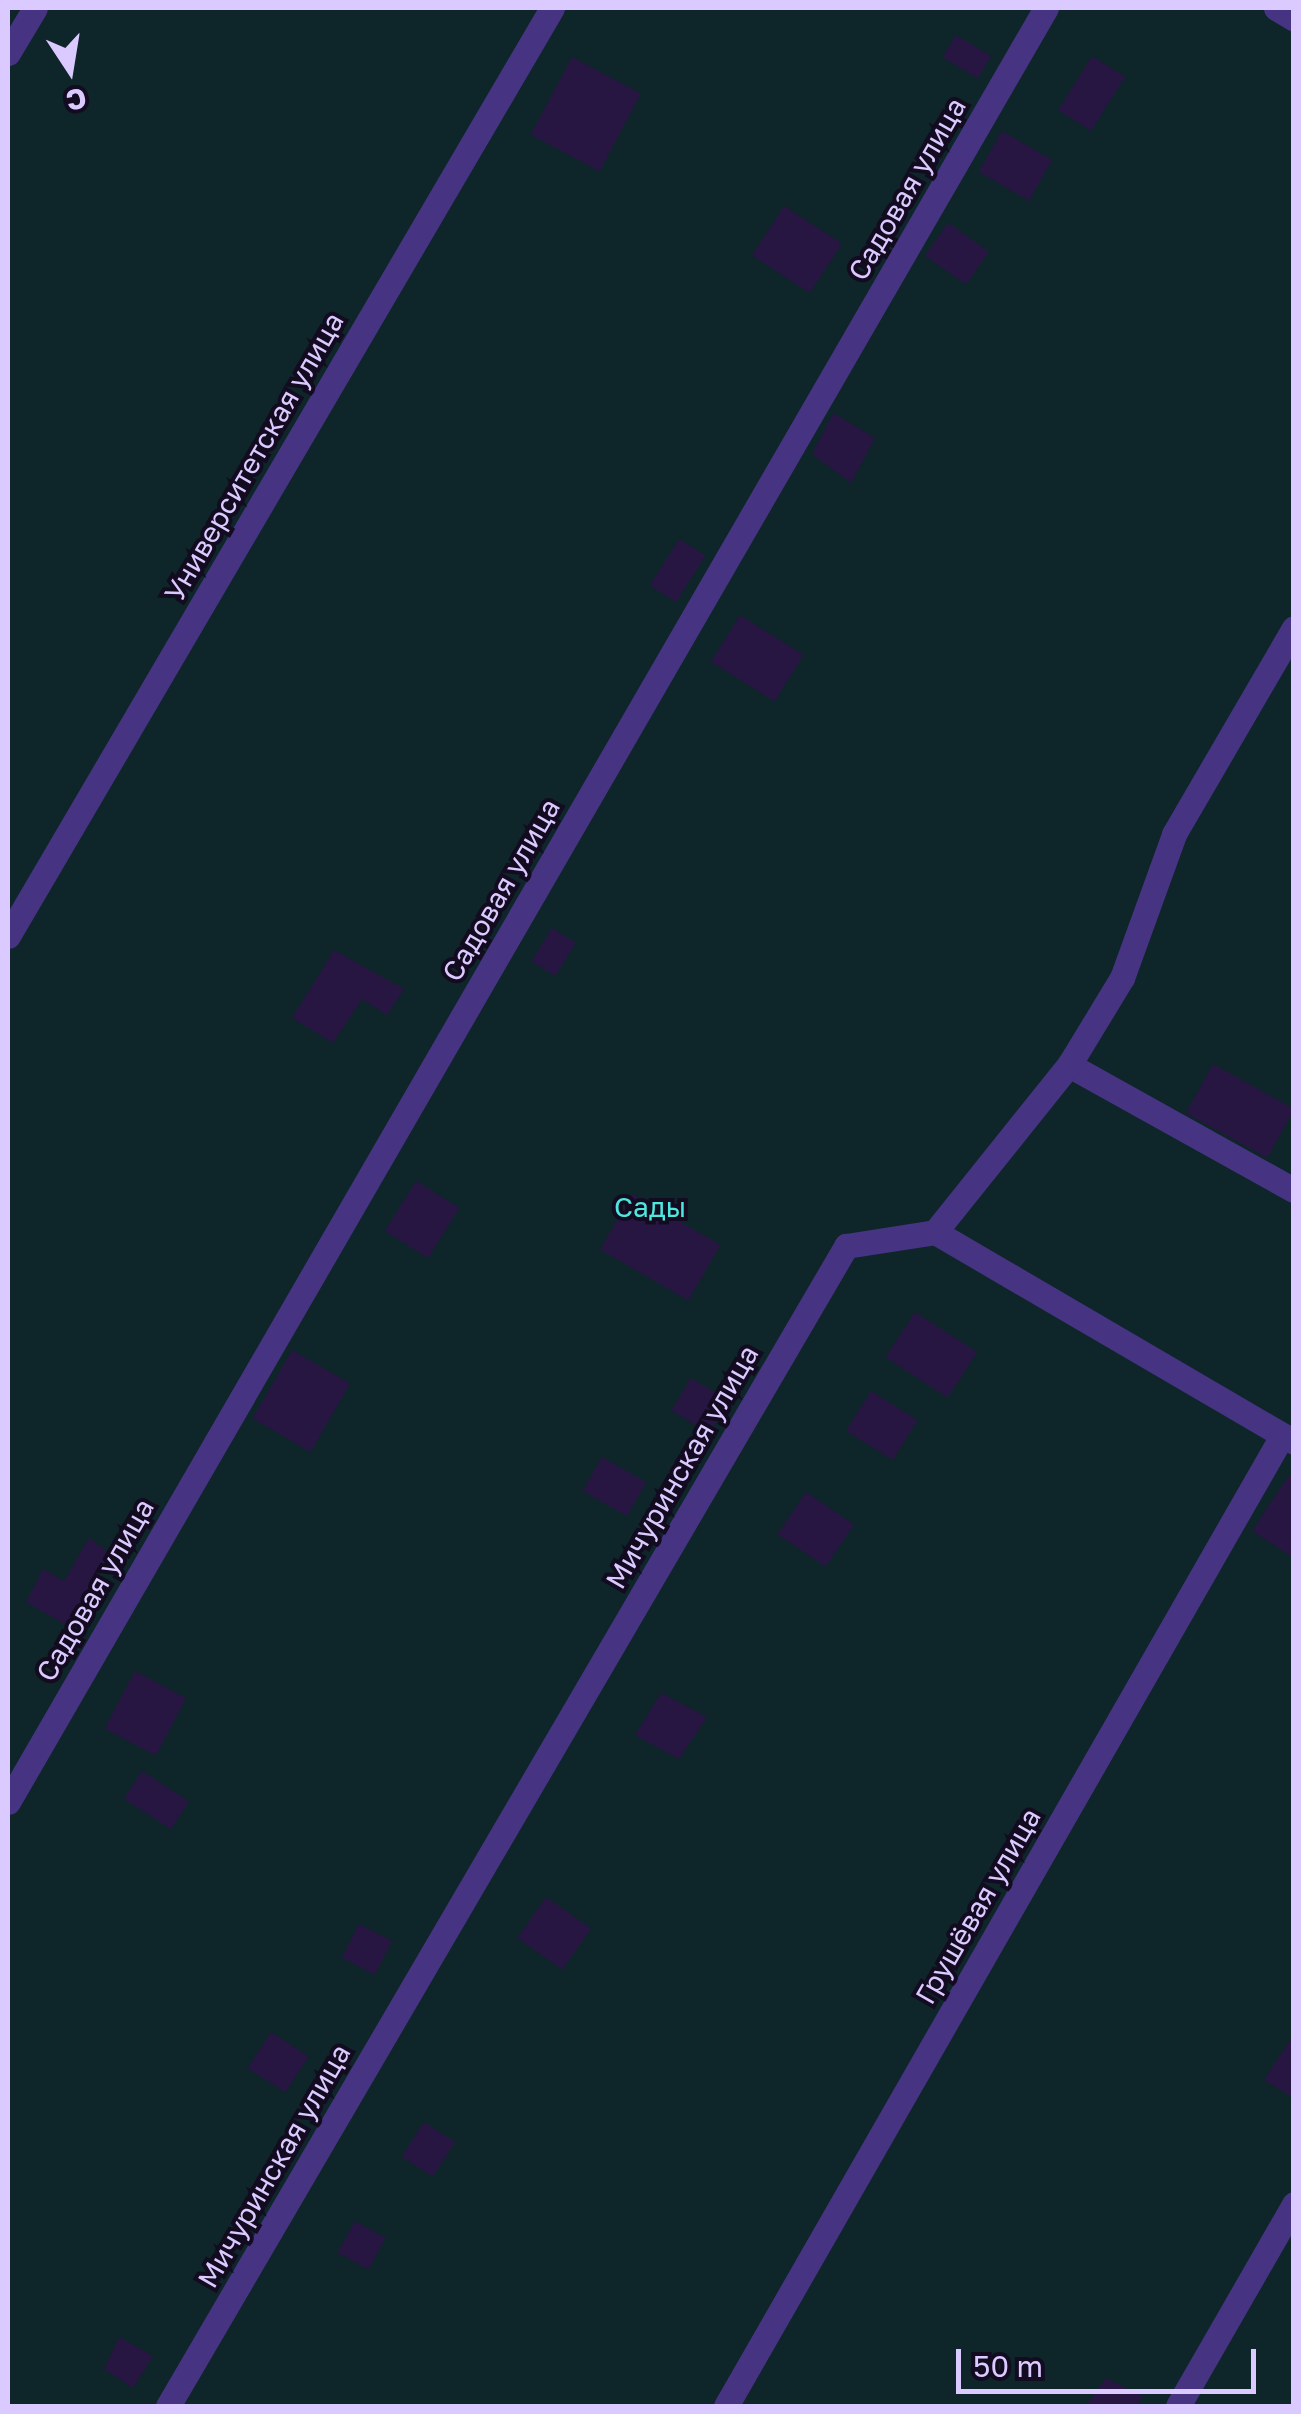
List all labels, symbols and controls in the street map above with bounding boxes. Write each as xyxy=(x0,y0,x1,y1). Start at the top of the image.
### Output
north arrow xyxy=(20,20,120,120)
text: С xyxy=(63,82,90,118)
street label: Садовая улица xyxy=(841,92,973,286)
street label: Университетская улица xyxy=(157,307,351,607)
street label: Садовая улица xyxy=(435,793,567,987)
park label: Сады xyxy=(614,1190,686,1224)
street label: Мичуринская улица xyxy=(599,1339,765,1595)
street label: Садовая улица xyxy=(29,1493,161,1687)
street label: Грушёвая улица xyxy=(908,1802,1048,2010)
street label: Мичуринская улица xyxy=(191,2038,357,2294)
scale bar xyxy=(961,2329,1261,2391)
text: 50 m xyxy=(973,2348,1043,2384)

